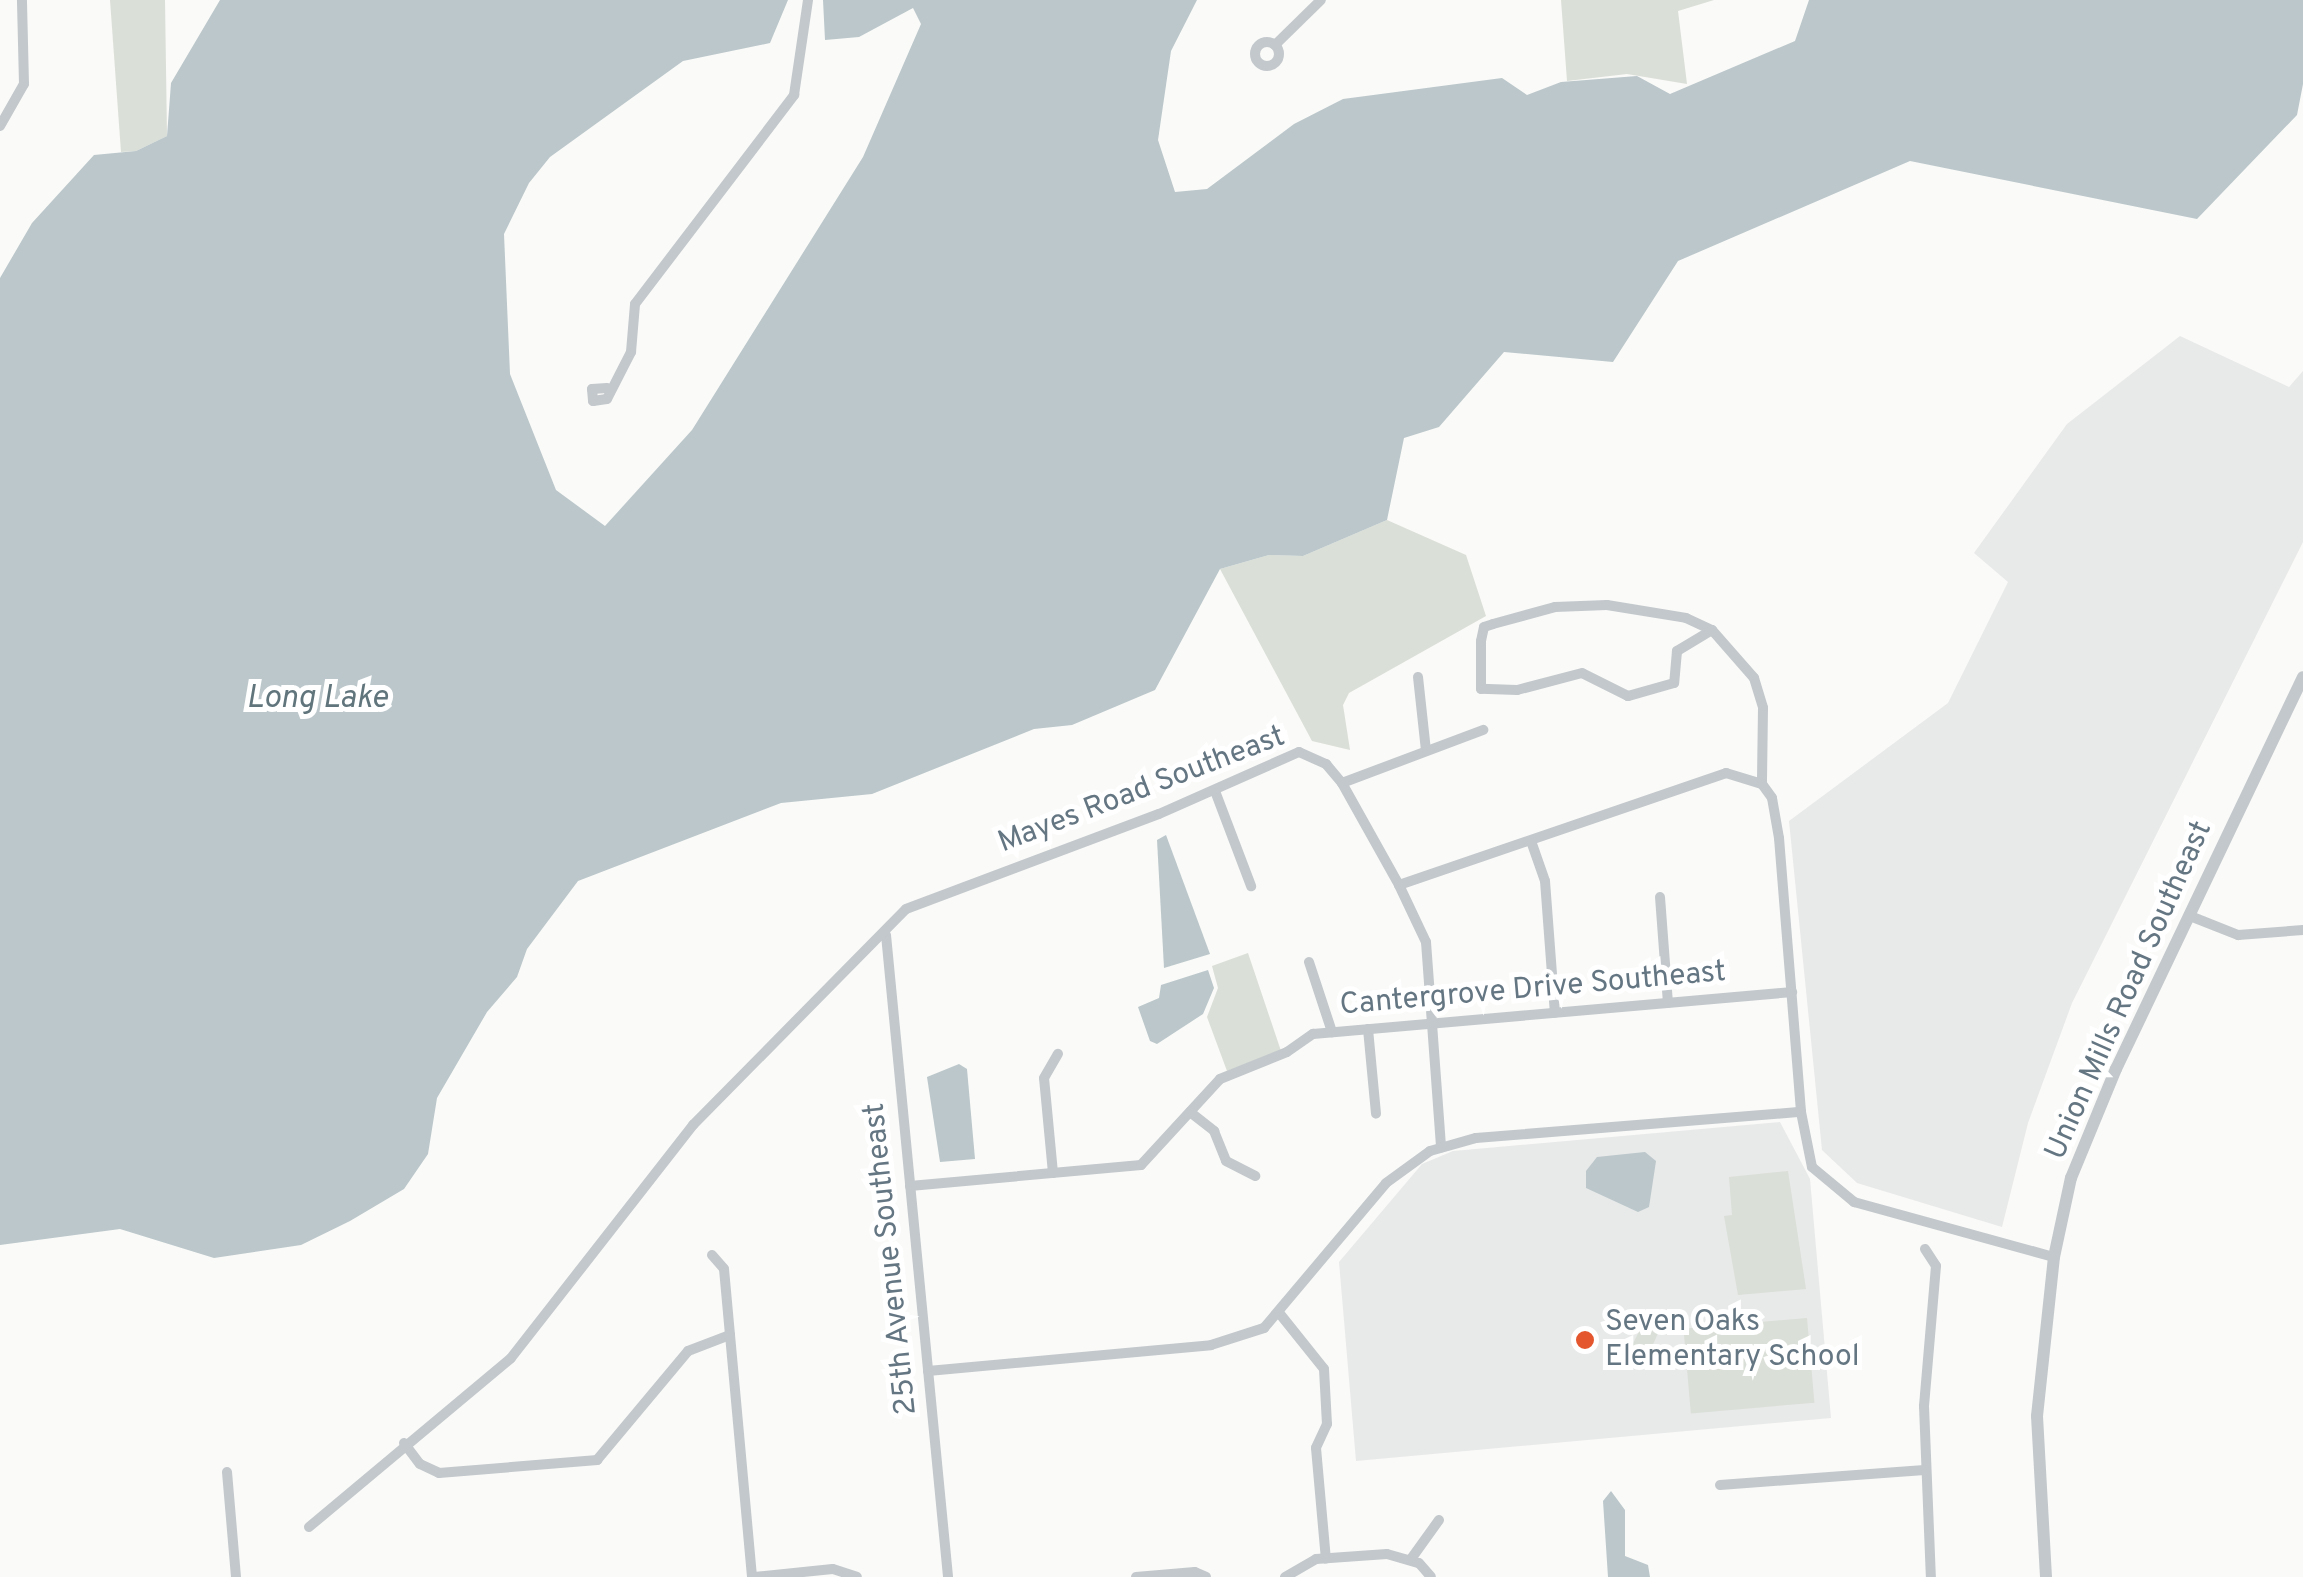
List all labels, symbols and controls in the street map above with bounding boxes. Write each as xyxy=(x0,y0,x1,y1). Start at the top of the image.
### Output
water label: Long Lake xyxy=(246,680,388,718)
street label: Mayes Road Southeast xyxy=(994,720,1290,862)
street label: Union Mills Road Southeast xyxy=(2039,816,2221,1166)
street label: Cantergrove Drive Southeast xyxy=(1338,955,1728,1025)
street label: 25th Avenue Southeast xyxy=(858,1100,926,1418)
place label: Seven Oaks Elementary School xyxy=(1605,1305,1860,1376)
marker: Seven Oaks Elementary School xyxy=(1574,1329,1596,1351)

